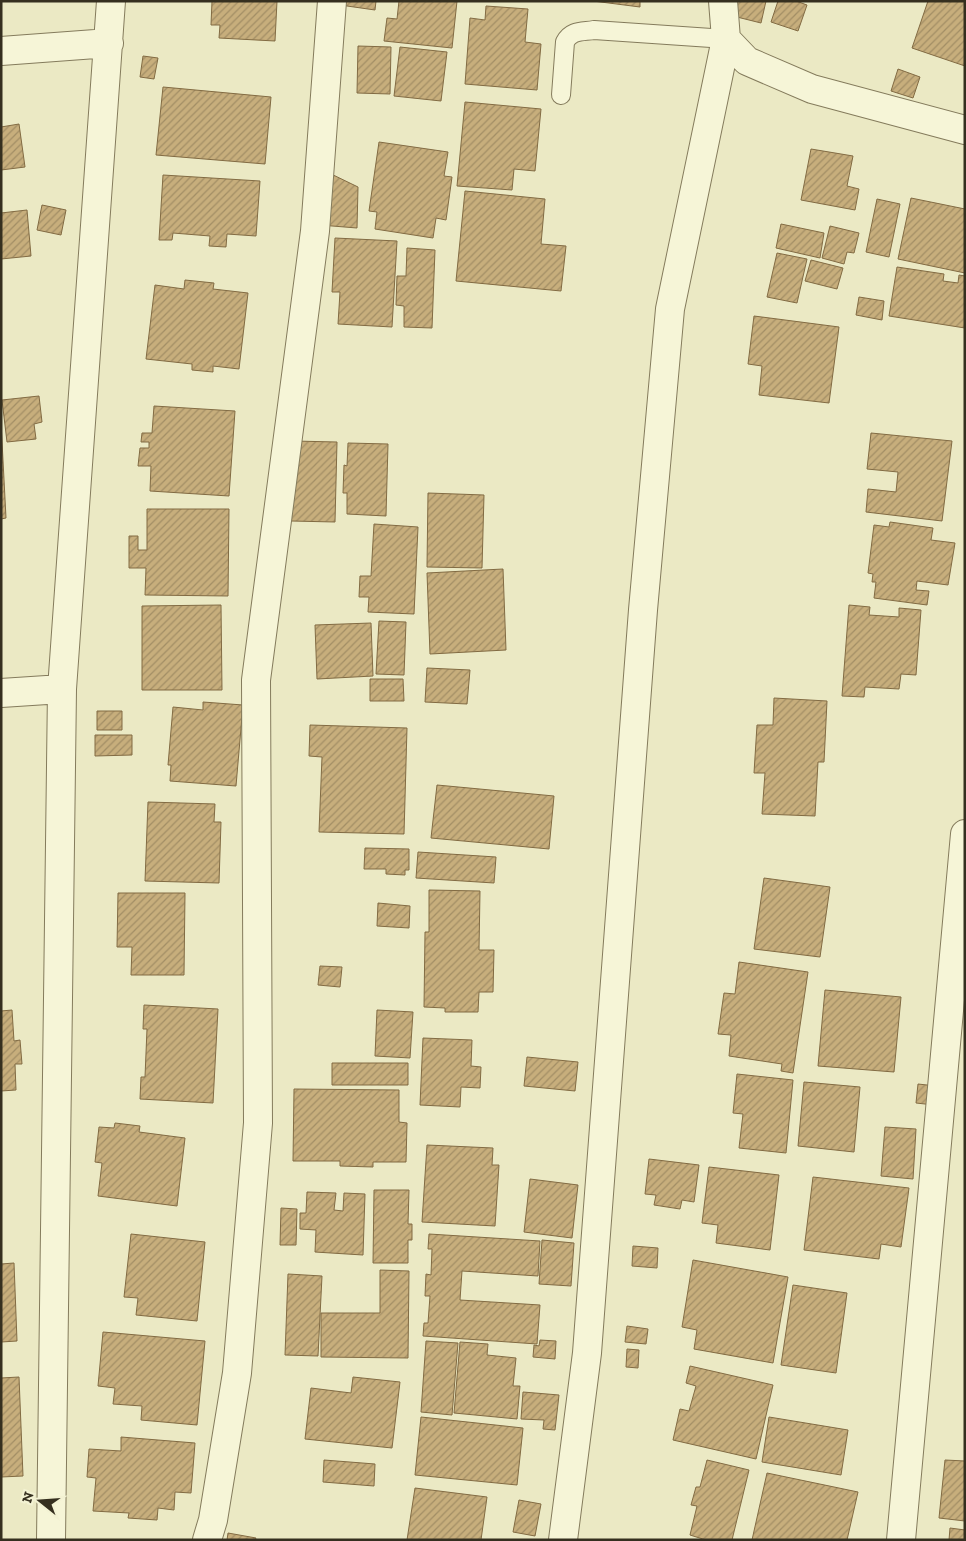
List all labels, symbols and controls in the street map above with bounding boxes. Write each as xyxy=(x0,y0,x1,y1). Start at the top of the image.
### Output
north arrow xyxy=(15,1476,65,1526)
text: N xyxy=(18,1489,38,1505)

